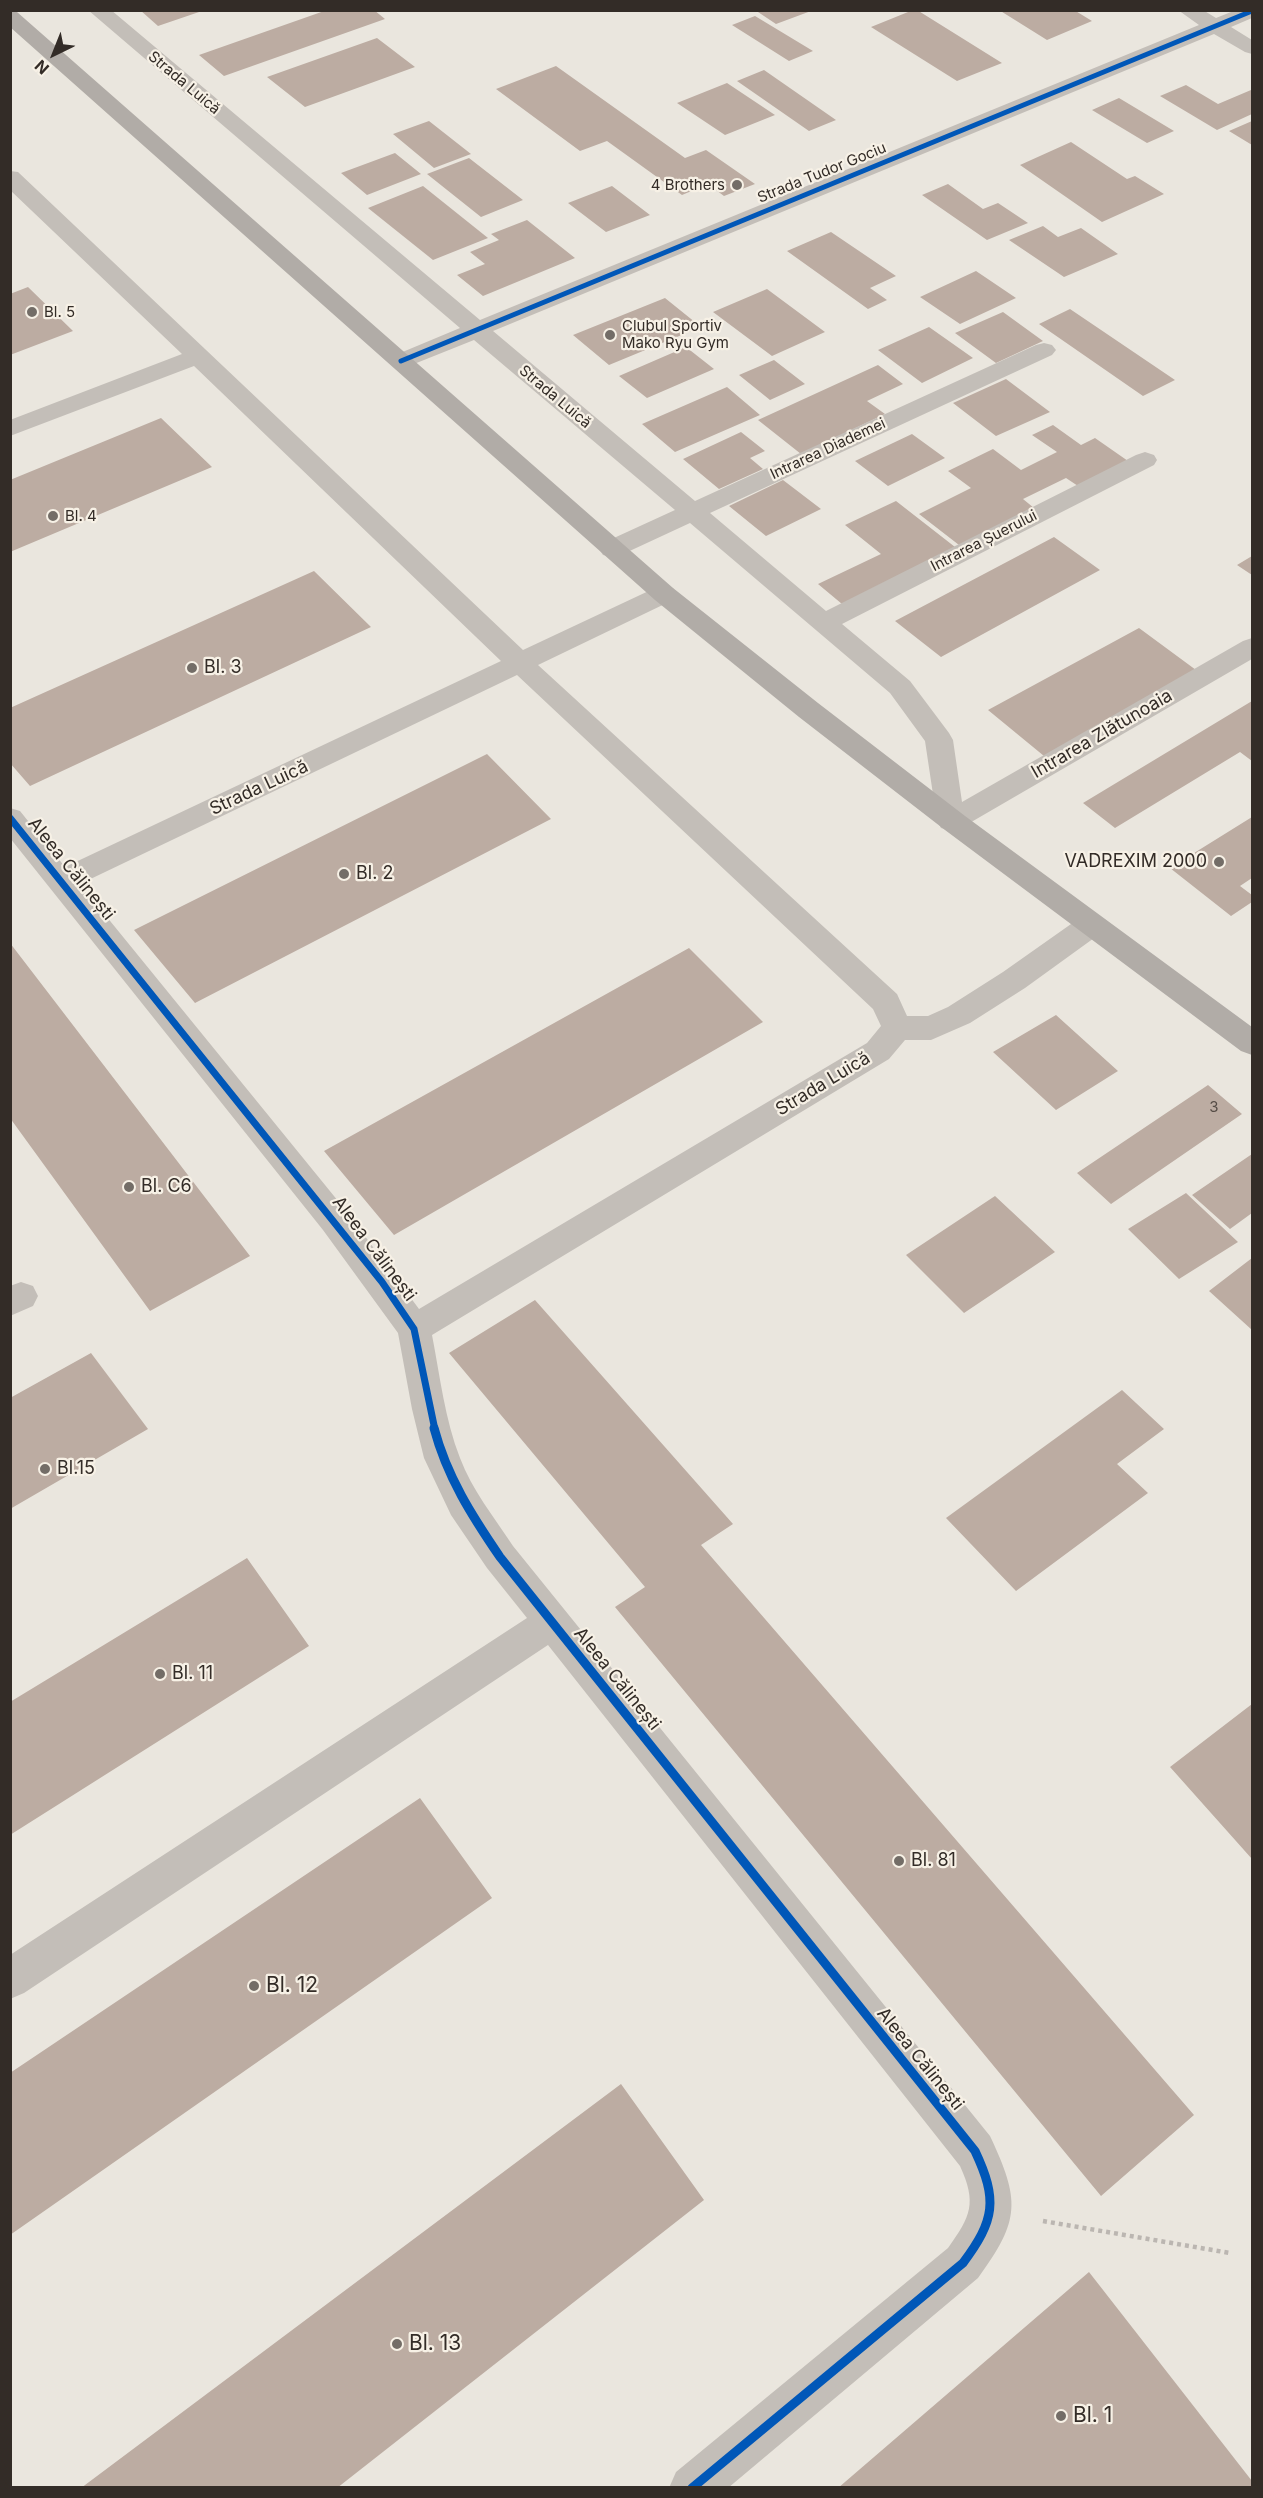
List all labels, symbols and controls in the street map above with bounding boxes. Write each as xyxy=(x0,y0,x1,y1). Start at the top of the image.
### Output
north arrow xyxy=(24,24,84,84)
street label: Strada Luică xyxy=(144,48,224,118)
text: N xyxy=(30,56,53,79)
street label: Strada Tudor Gociu xyxy=(755,139,889,207)
place label: 4 Brothers xyxy=(651,176,725,194)
marker: 4 Brothers xyxy=(730,178,744,192)
place label: Bl. 5 xyxy=(44,303,75,321)
marker: Bl. 5 xyxy=(25,305,39,319)
place label: Clubul Sportiv Mako Ryu Gym xyxy=(622,317,729,352)
marker: Clubul Sportiv Mako Ryu Gym xyxy=(603,328,617,342)
street label: Strada Luică xyxy=(515,362,595,432)
street label: Intrarea Diademei xyxy=(767,414,889,484)
street label: Intrarea Șuerului xyxy=(928,506,1040,576)
place label: Bl. 4 xyxy=(65,507,97,525)
marker: Bl. 4 xyxy=(46,509,60,523)
place label: Bl. 3 xyxy=(204,657,242,679)
marker: Bl. 3 xyxy=(185,661,199,675)
street label: Intrarea Zlătunoaia xyxy=(1028,685,1176,783)
street label: Strada Luică xyxy=(206,756,312,820)
street label: Aleea Călinești xyxy=(23,813,119,925)
place label: VADREXIM 2000 xyxy=(1065,851,1207,873)
marker: VADREXIM 2000 xyxy=(1212,855,1226,869)
place label: Bl. 2 xyxy=(356,863,393,885)
marker: Bl. 2 xyxy=(337,867,351,881)
street label: Strada Luică xyxy=(772,1047,874,1121)
house number: 3 xyxy=(1209,1098,1219,1116)
place label: Bl. C6 xyxy=(141,1176,192,1198)
marker: Bl. C6 xyxy=(122,1180,136,1194)
street label: Aleea Călinești xyxy=(327,1192,421,1306)
place label: Bl.15 xyxy=(57,1458,95,1480)
marker: Bl.15 xyxy=(38,1462,52,1476)
street label: Aleea Călinești xyxy=(569,1623,665,1735)
place label: Bl. 11 xyxy=(172,1663,213,1685)
marker: Bl. 11 xyxy=(153,1667,167,1681)
place label: Bl. 81 xyxy=(911,1850,956,1872)
marker: Bl. 81 xyxy=(892,1854,906,1868)
place label: Bl. 12 xyxy=(266,1973,318,1999)
marker: Bl. 12 xyxy=(247,1979,261,1993)
street label: Aleea Călinești xyxy=(872,2003,968,2115)
place label: Bl. 13 xyxy=(409,2331,461,2357)
marker: Bl. 13 xyxy=(390,2337,404,2351)
place label: Bl. 1 xyxy=(1073,2403,1112,2429)
marker: Bl. 1 xyxy=(1054,2409,1068,2423)

